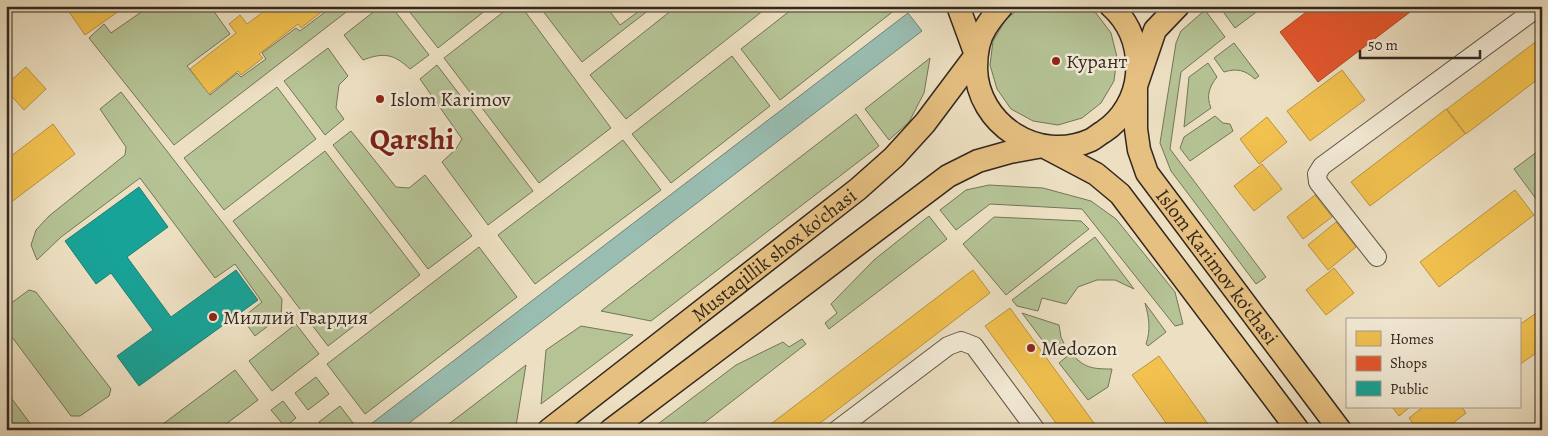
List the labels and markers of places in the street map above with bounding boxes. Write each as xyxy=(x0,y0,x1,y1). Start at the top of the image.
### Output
place label: Курант xyxy=(1066,48,1128,75)
marker: Курант xyxy=(1050,55,1062,67)
place label: Islom Karimov xyxy=(390,86,512,113)
marker: Islom Karimov xyxy=(374,93,386,105)
place label: Миллий Гвардия xyxy=(223,304,368,331)
marker: Миллий Гвардия xyxy=(207,311,219,323)
place label: Medozon xyxy=(1041,335,1117,362)
marker: Medozon xyxy=(1025,342,1037,354)

